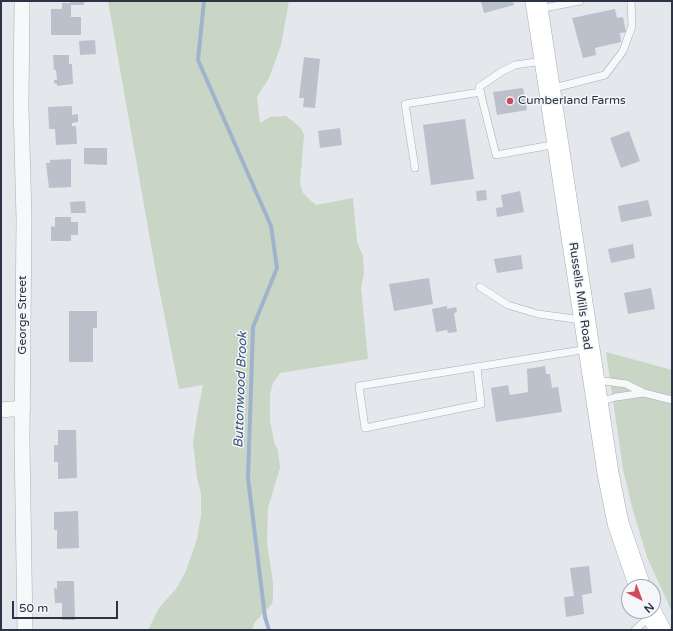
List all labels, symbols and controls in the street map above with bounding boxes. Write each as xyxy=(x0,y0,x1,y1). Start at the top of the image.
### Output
place label: Cumberland Farms xyxy=(518,94,626,108)
marker: Cumberland Farms xyxy=(505,96,515,106)
street label: Russells Mills Road xyxy=(565,241,595,351)
street label: George Street xyxy=(16,275,30,355)
water label: Buttonwood Brook xyxy=(231,331,251,449)
north arrow xyxy=(621,579,661,619)
scale bar xyxy=(14,593,120,619)
text: N xyxy=(641,600,656,615)
text: 50 m xyxy=(19,601,48,615)

